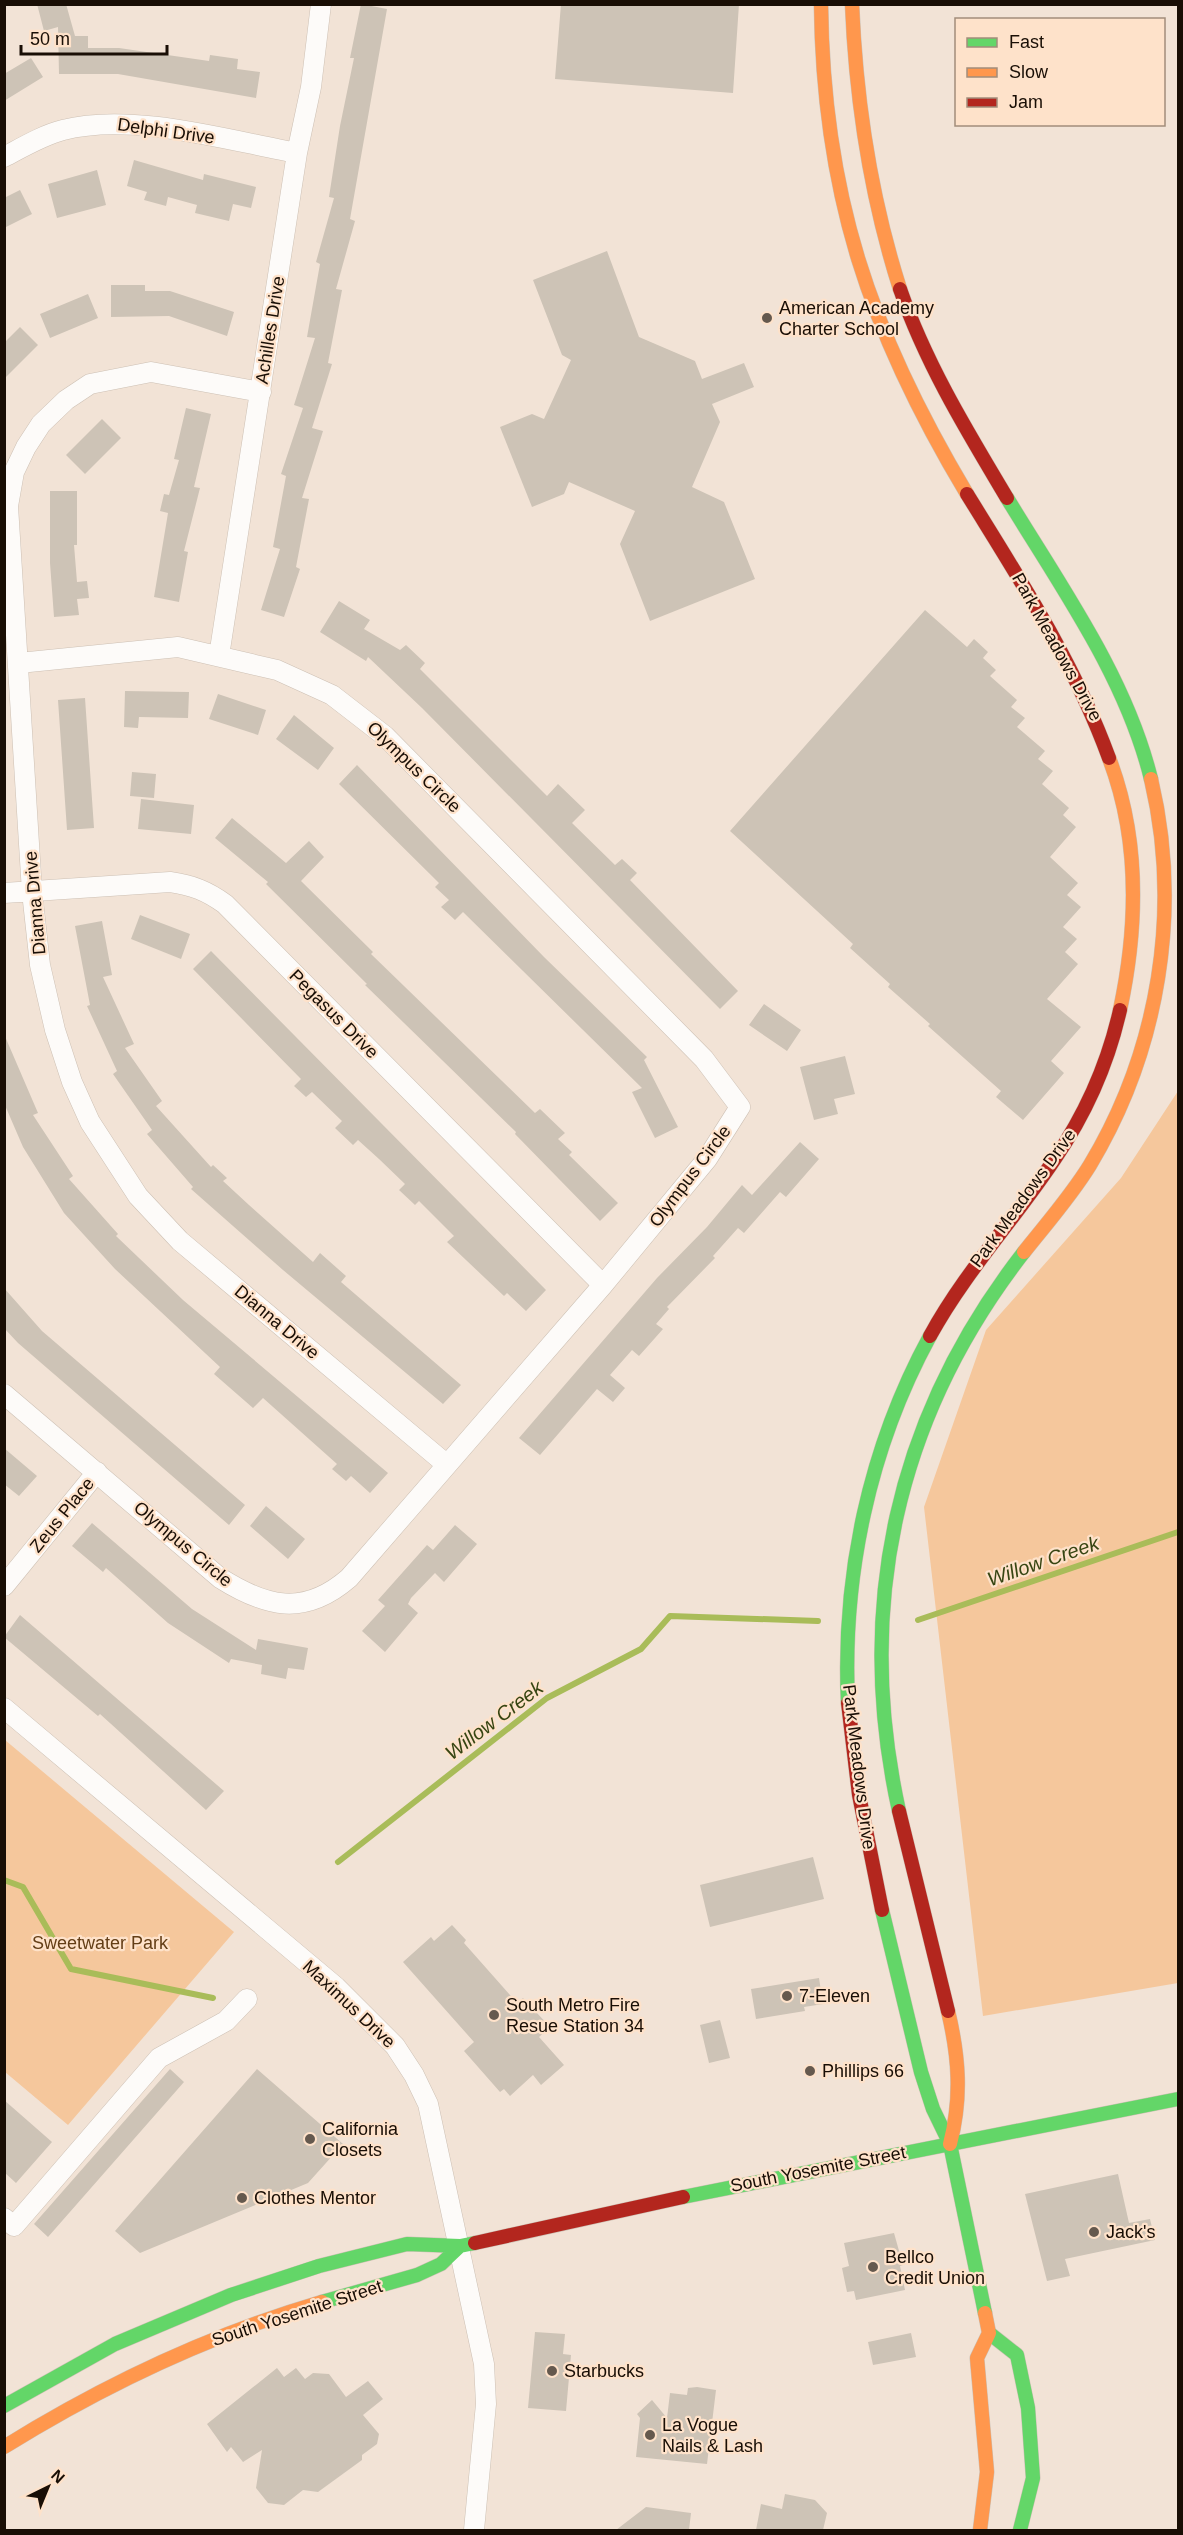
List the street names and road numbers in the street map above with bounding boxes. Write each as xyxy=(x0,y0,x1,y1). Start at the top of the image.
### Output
street label: Delphi Drive xyxy=(116,114,216,148)
street label: Achilles Drive xyxy=(252,275,288,385)
street label: Park Meadows Drive xyxy=(1008,570,1106,724)
street label: Olympus Circle xyxy=(363,717,465,817)
street label: Dianna Drive xyxy=(21,850,49,956)
street label: Pegasus Drive xyxy=(286,966,382,1062)
street label: Olympus Circle xyxy=(645,1121,735,1231)
street label: Park Meadows Drive xyxy=(966,1125,1080,1271)
street label: Dianna Drive xyxy=(231,1281,323,1363)
street label: Zeus Place xyxy=(26,1474,98,1556)
street label: Olympus Circle xyxy=(130,1497,236,1591)
street label: Park Meadows Drive xyxy=(839,1683,879,1851)
street label: Maximus Drive xyxy=(299,1956,399,2052)
street label: South Yosemite Street xyxy=(729,2142,907,2196)
street label: South Yosemite Street xyxy=(209,2276,385,2350)

